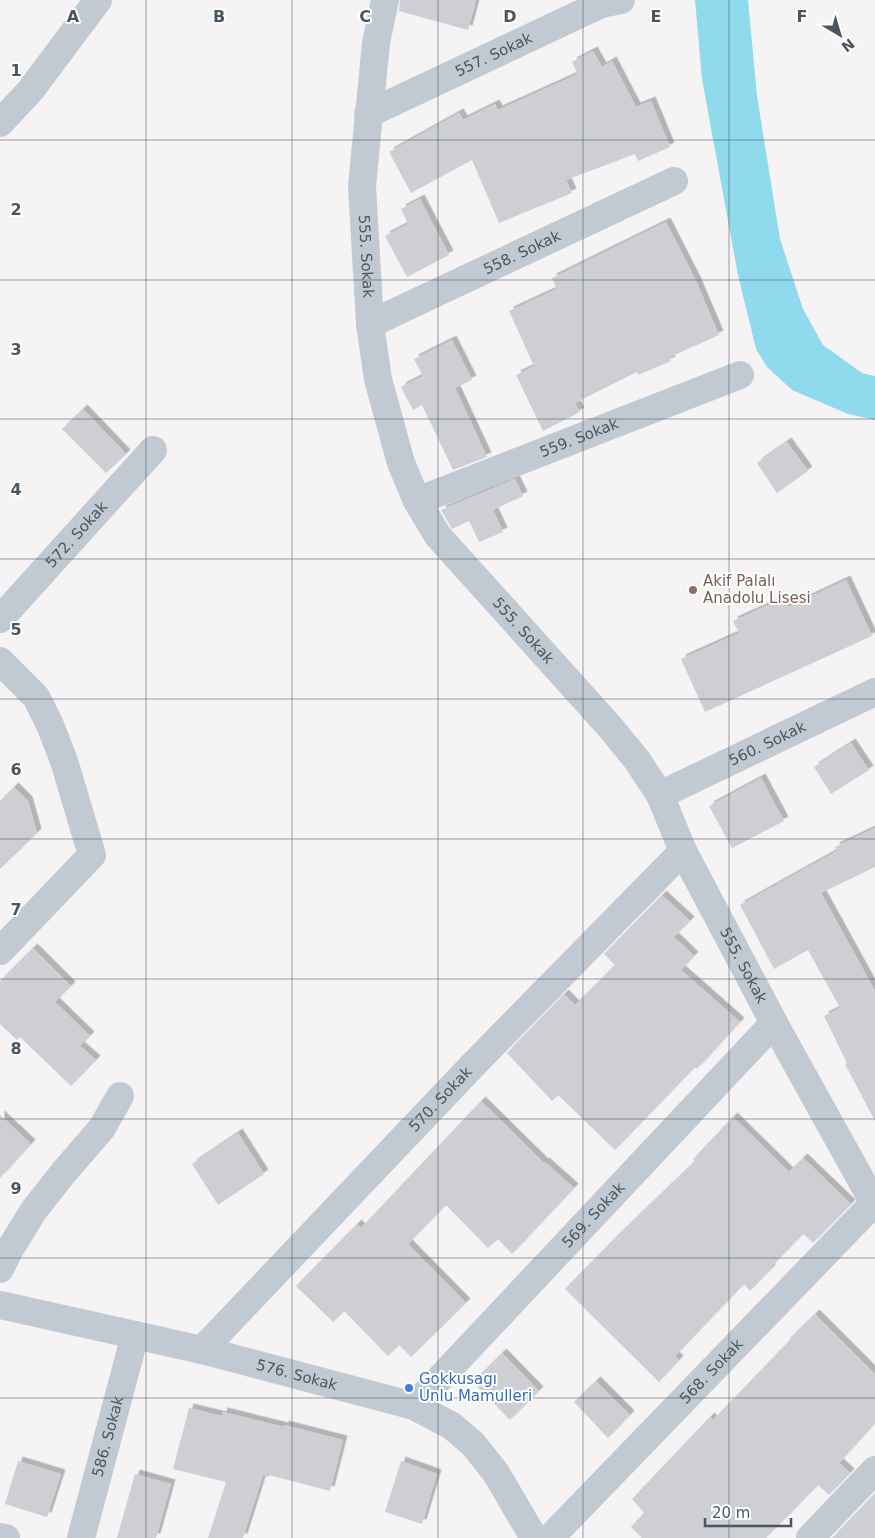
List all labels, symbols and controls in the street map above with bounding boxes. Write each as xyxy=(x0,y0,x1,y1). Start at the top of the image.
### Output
text: A xyxy=(67,7,80,26)
text: B xyxy=(213,7,225,26)
text: C xyxy=(359,7,371,26)
text: D xyxy=(503,7,517,26)
text: E xyxy=(651,7,661,26)
text: F xyxy=(797,7,807,26)
north arrow xyxy=(815,10,865,60)
street label: 557. Sokak xyxy=(452,29,535,81)
text: N xyxy=(838,35,858,55)
text: 1 xyxy=(10,61,22,80)
text: 2 xyxy=(10,200,22,219)
street label: 555. Sokak xyxy=(355,214,377,299)
street label: 558. Sokak xyxy=(481,226,564,278)
text: 3 xyxy=(10,340,22,359)
street label: 559. Sokak xyxy=(537,414,621,461)
text: 4 xyxy=(10,480,22,499)
street label: 572. Sokak xyxy=(42,497,111,571)
place label: Akif Palalı Anadolu Lisesi xyxy=(703,572,811,607)
marker: Akif Palalı Anadolu Lisesi xyxy=(687,584,699,596)
street label: 555. Sokak xyxy=(489,594,558,668)
text: 5 xyxy=(10,620,22,639)
street label: 560. Sokak xyxy=(726,717,809,770)
text: 6 xyxy=(10,760,22,779)
text: 7 xyxy=(10,900,22,919)
street label: 555. Sokak xyxy=(716,924,771,1007)
text: 8 xyxy=(10,1039,22,1058)
street label: 570. Sokak xyxy=(405,1063,476,1136)
street label: 569. Sokak xyxy=(558,1178,629,1252)
text: 9 xyxy=(10,1179,22,1198)
street label: 568. Sokak xyxy=(676,1335,747,1407)
street label: 576. Sokak xyxy=(254,1356,340,1394)
place label: Gokkusagı Unlu Mamulleri xyxy=(419,1370,532,1405)
marker: Gokkusagı Unlu Mamulleri xyxy=(403,1382,415,1394)
street label: 586. Sokak xyxy=(89,1394,127,1479)
scale bar xyxy=(705,1496,791,1528)
text: 20 m xyxy=(712,1504,750,1522)

